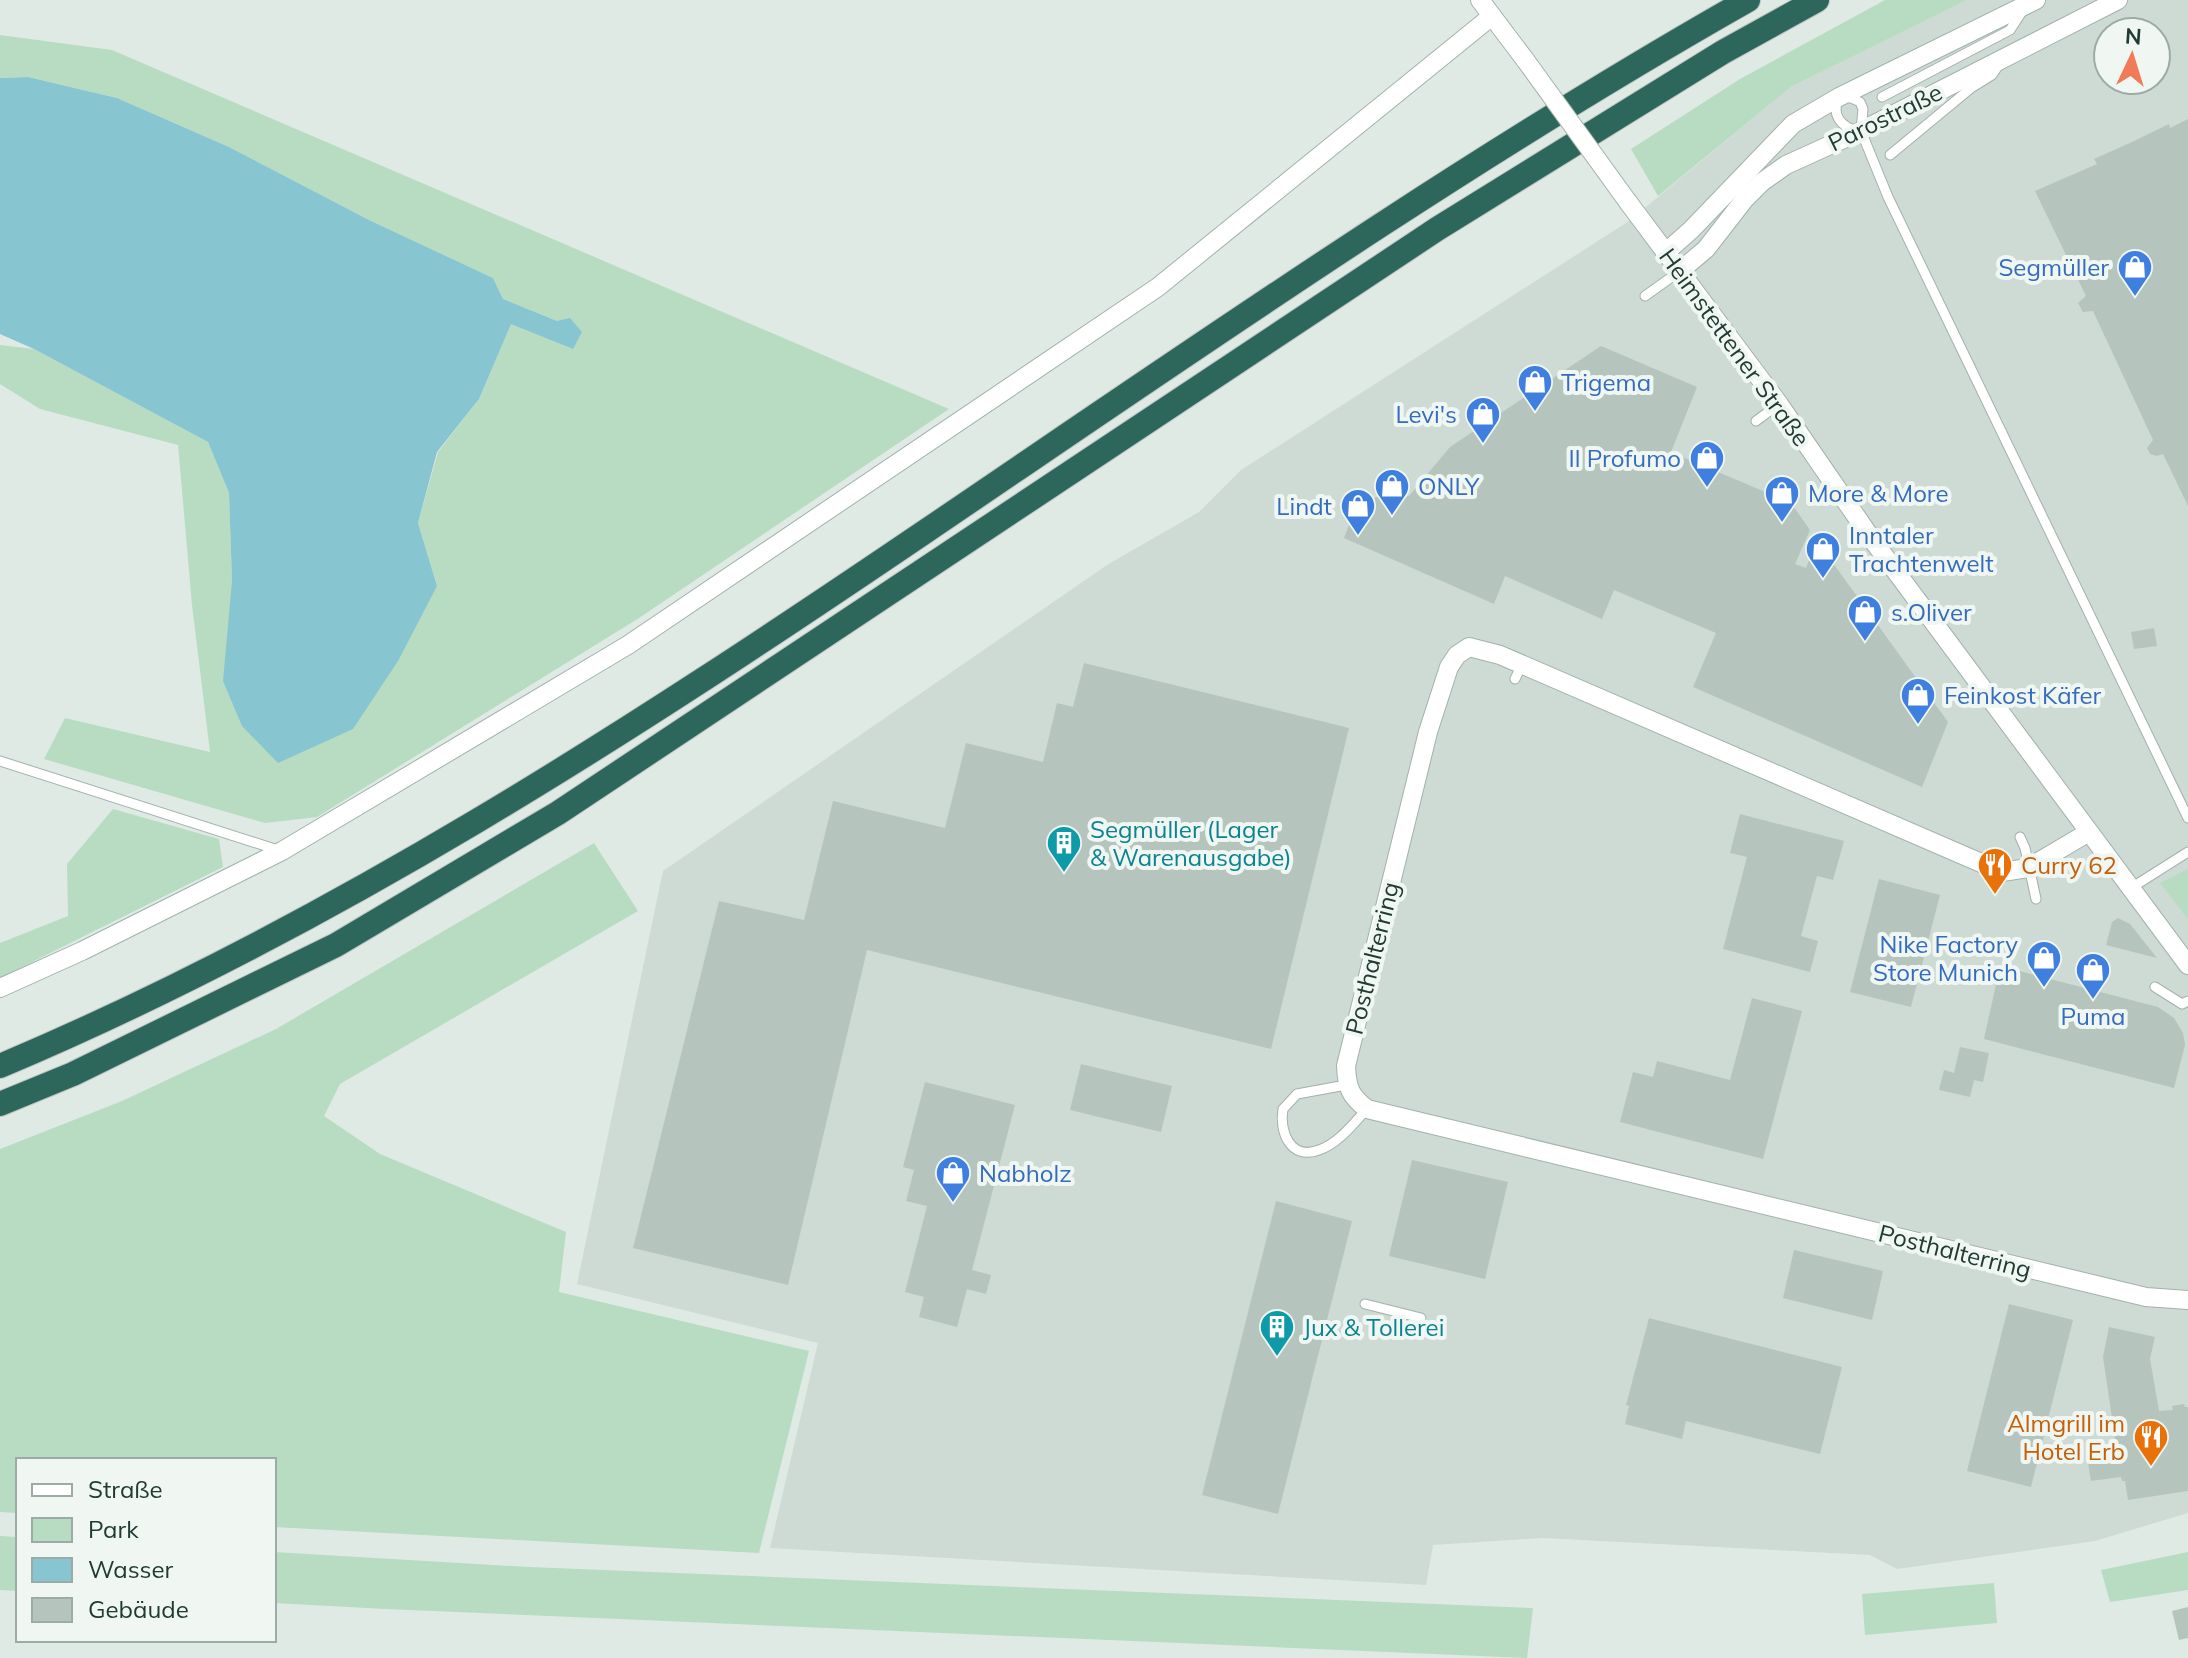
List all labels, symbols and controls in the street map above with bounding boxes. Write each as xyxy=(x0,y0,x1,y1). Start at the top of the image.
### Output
north arrow xyxy=(2092,16,2172,96)
text: N xyxy=(2124,22,2143,51)
street label: Parostraße xyxy=(1823,77,1947,157)
street label: Heimstettener Straße xyxy=(1653,242,1817,452)
shop icon: Segmüller xyxy=(2116,248,2154,298)
place label: Segmüller xyxy=(1998,252,2109,282)
shop icon: Trigema xyxy=(1516,363,1554,413)
place label: Trigema xyxy=(1561,367,1651,397)
shop icon: Levi's xyxy=(1464,395,1502,445)
place label: Levi's xyxy=(1395,399,1457,429)
shop icon: Il Profumo xyxy=(1688,439,1726,489)
place label: Il Profumo xyxy=(1569,443,1681,473)
shop icon: ONLY xyxy=(1373,467,1411,517)
place label: ONLY xyxy=(1418,471,1480,501)
shop icon: More & More xyxy=(1763,474,1801,524)
place label: More & More xyxy=(1808,478,1948,508)
shop icon: Lindt xyxy=(1339,487,1377,537)
place label: Lindt xyxy=(1276,491,1332,521)
place label: Inntaler Trachtenwelt xyxy=(1849,520,1994,578)
shop icon: Inntaler Trachtenwelt xyxy=(1804,530,1842,580)
shop icon: s.Oliver xyxy=(1846,593,1884,643)
place label: s.Oliver xyxy=(1891,597,1972,627)
shop icon: Feinkost Käfer xyxy=(1899,676,1937,726)
place label: Feinkost Käfer xyxy=(1944,680,2102,710)
place label: Segmüller (Lager & Warenausgabe) xyxy=(1090,814,1292,872)
building icon: Segmüller (Lager & Warenausgabe) xyxy=(1045,824,1083,874)
restaurant icon: Curry 62 xyxy=(1976,846,2014,896)
place label: Curry 62 xyxy=(2021,850,2117,880)
street label: Posthalterring xyxy=(1339,879,1405,1037)
place label: Nike Factory Store Munich xyxy=(1873,929,2018,987)
shop icon: Nike Factory Store Munich xyxy=(2025,939,2063,989)
shop icon: Puma xyxy=(2074,951,2112,1001)
place label: Puma xyxy=(2061,1001,2125,1031)
shop icon: Nabholz xyxy=(934,1154,972,1204)
place label: Nabholz xyxy=(979,1158,1072,1188)
street label: Posthalterring xyxy=(1876,1218,2034,1284)
building icon: Jux & Tollerei xyxy=(1258,1308,1296,1358)
place label: Jux & Tollerei xyxy=(1303,1312,1444,1342)
place label: Almgrill im Hotel Erb xyxy=(2007,1408,2125,1466)
restaurant icon: Almgrill im Hotel Erb xyxy=(2132,1418,2170,1468)
legend xyxy=(16,1458,276,1642)
text: Straße xyxy=(88,1474,163,1504)
text: Park xyxy=(88,1514,139,1544)
text: Wasser xyxy=(88,1554,174,1584)
text: Gebäude xyxy=(88,1594,189,1624)

